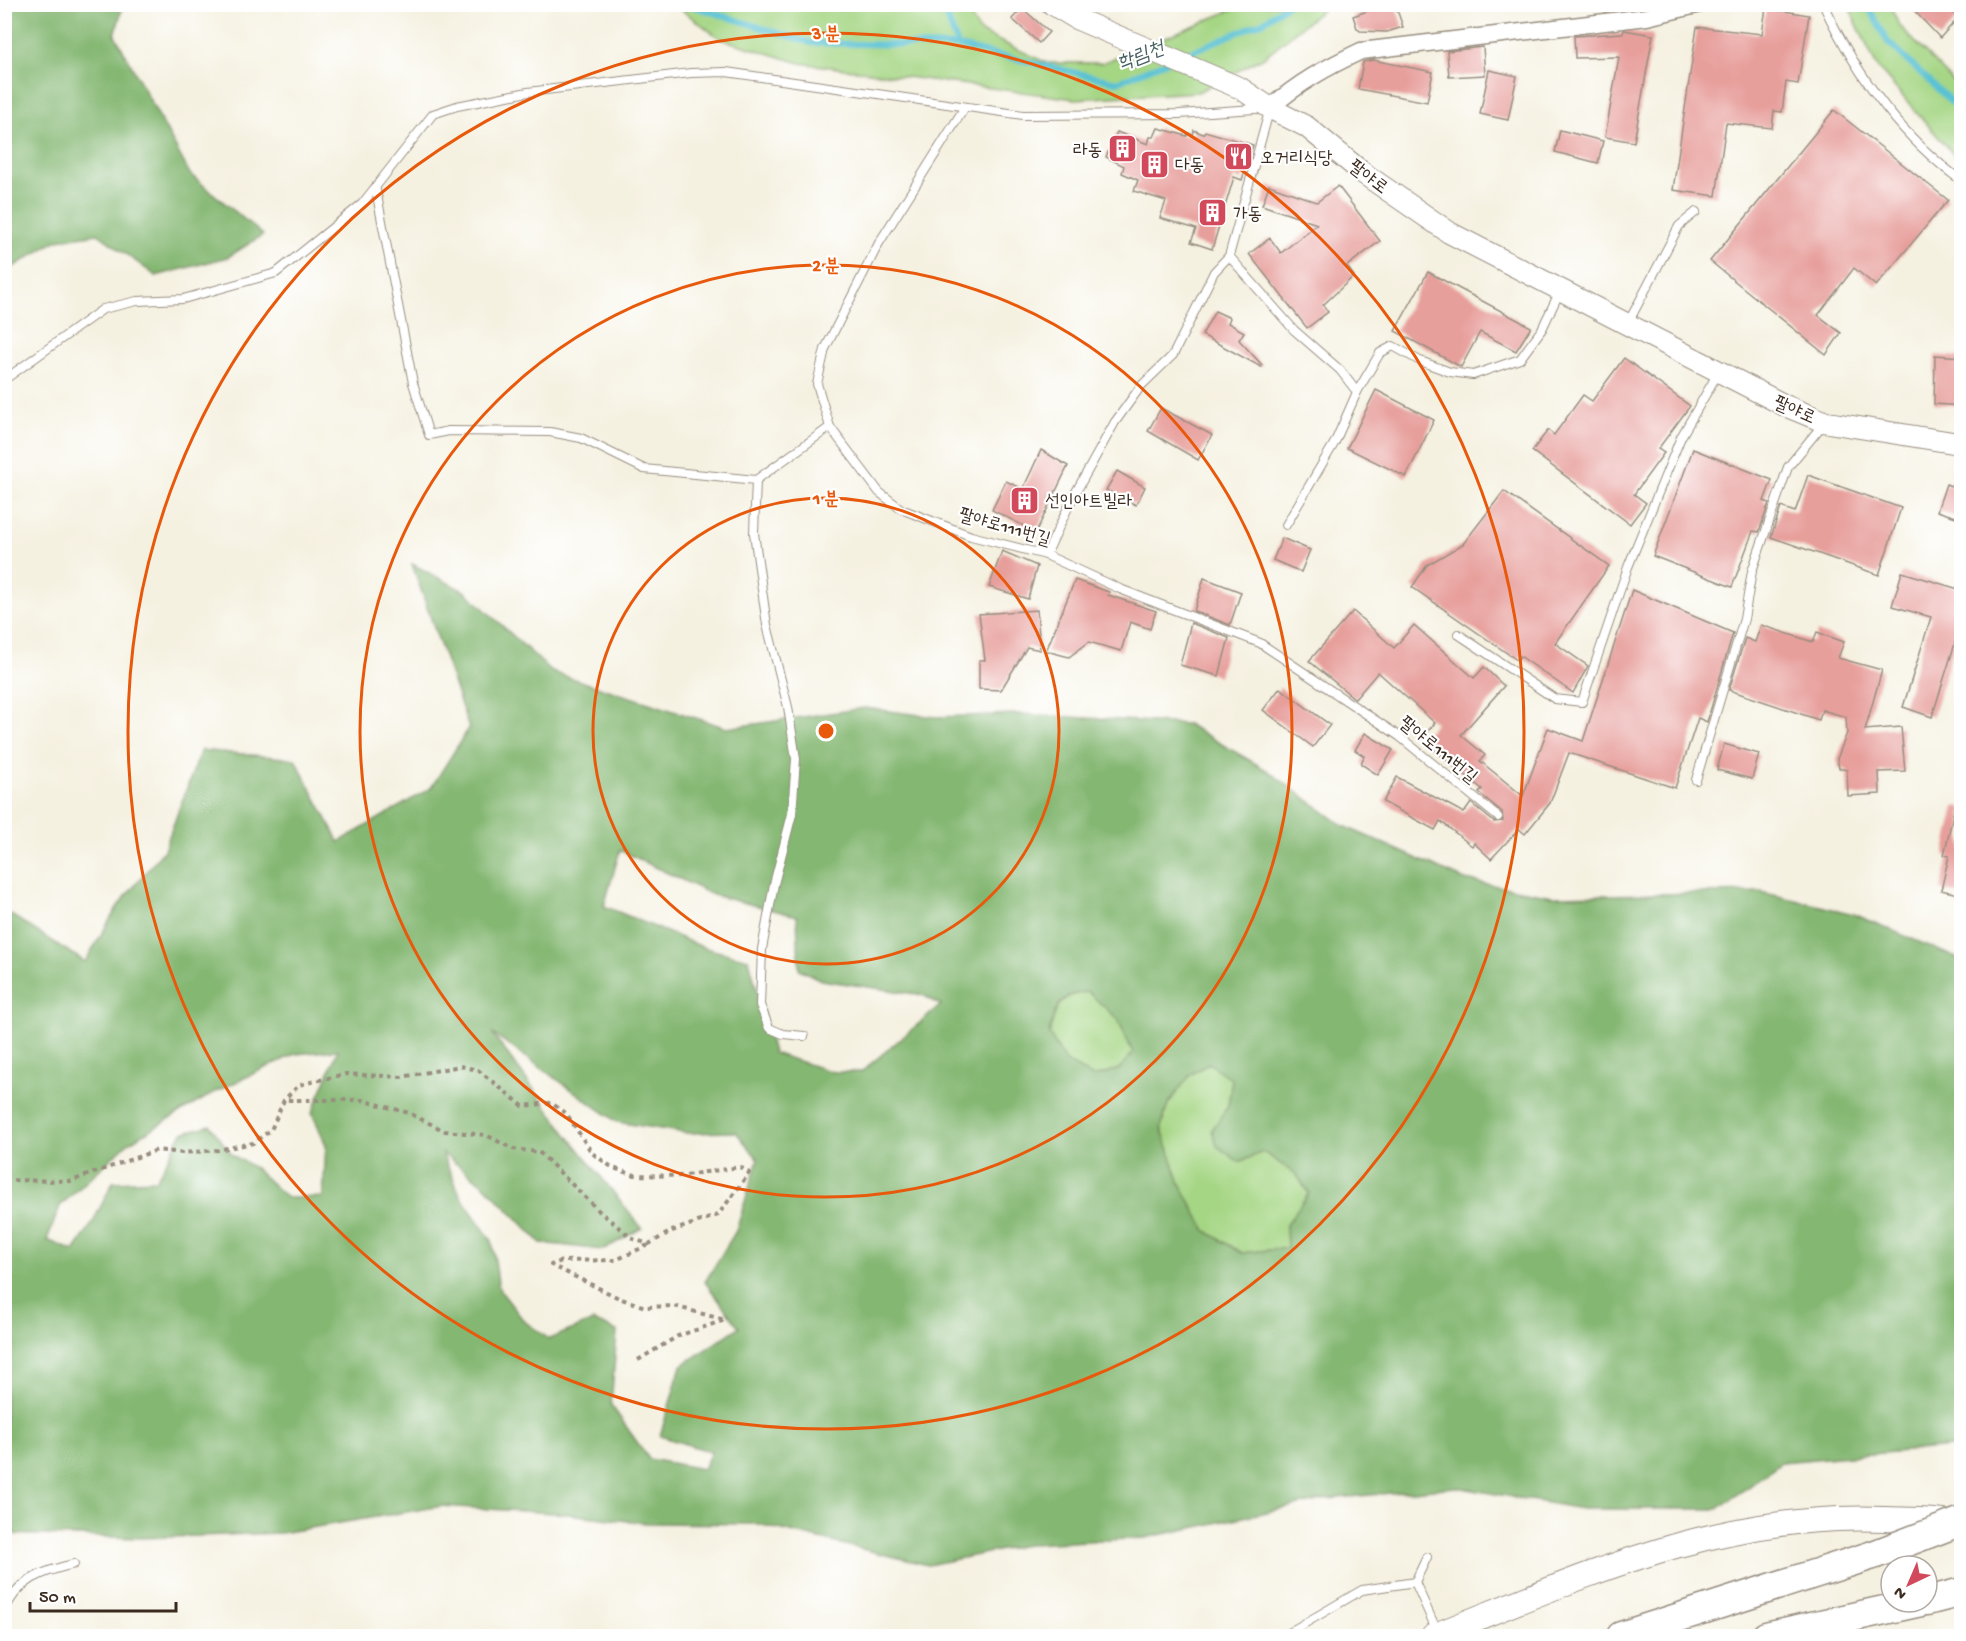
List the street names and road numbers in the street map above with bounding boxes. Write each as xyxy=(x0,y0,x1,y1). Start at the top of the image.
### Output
street label: 팔야로 xyxy=(1344,157,1391,199)
street label: 팔야로 xyxy=(1770,393,1818,430)
street label: 팔야로111번길 xyxy=(956,505,1053,552)
street label: 팔야로111번길 xyxy=(1394,713,1481,789)

